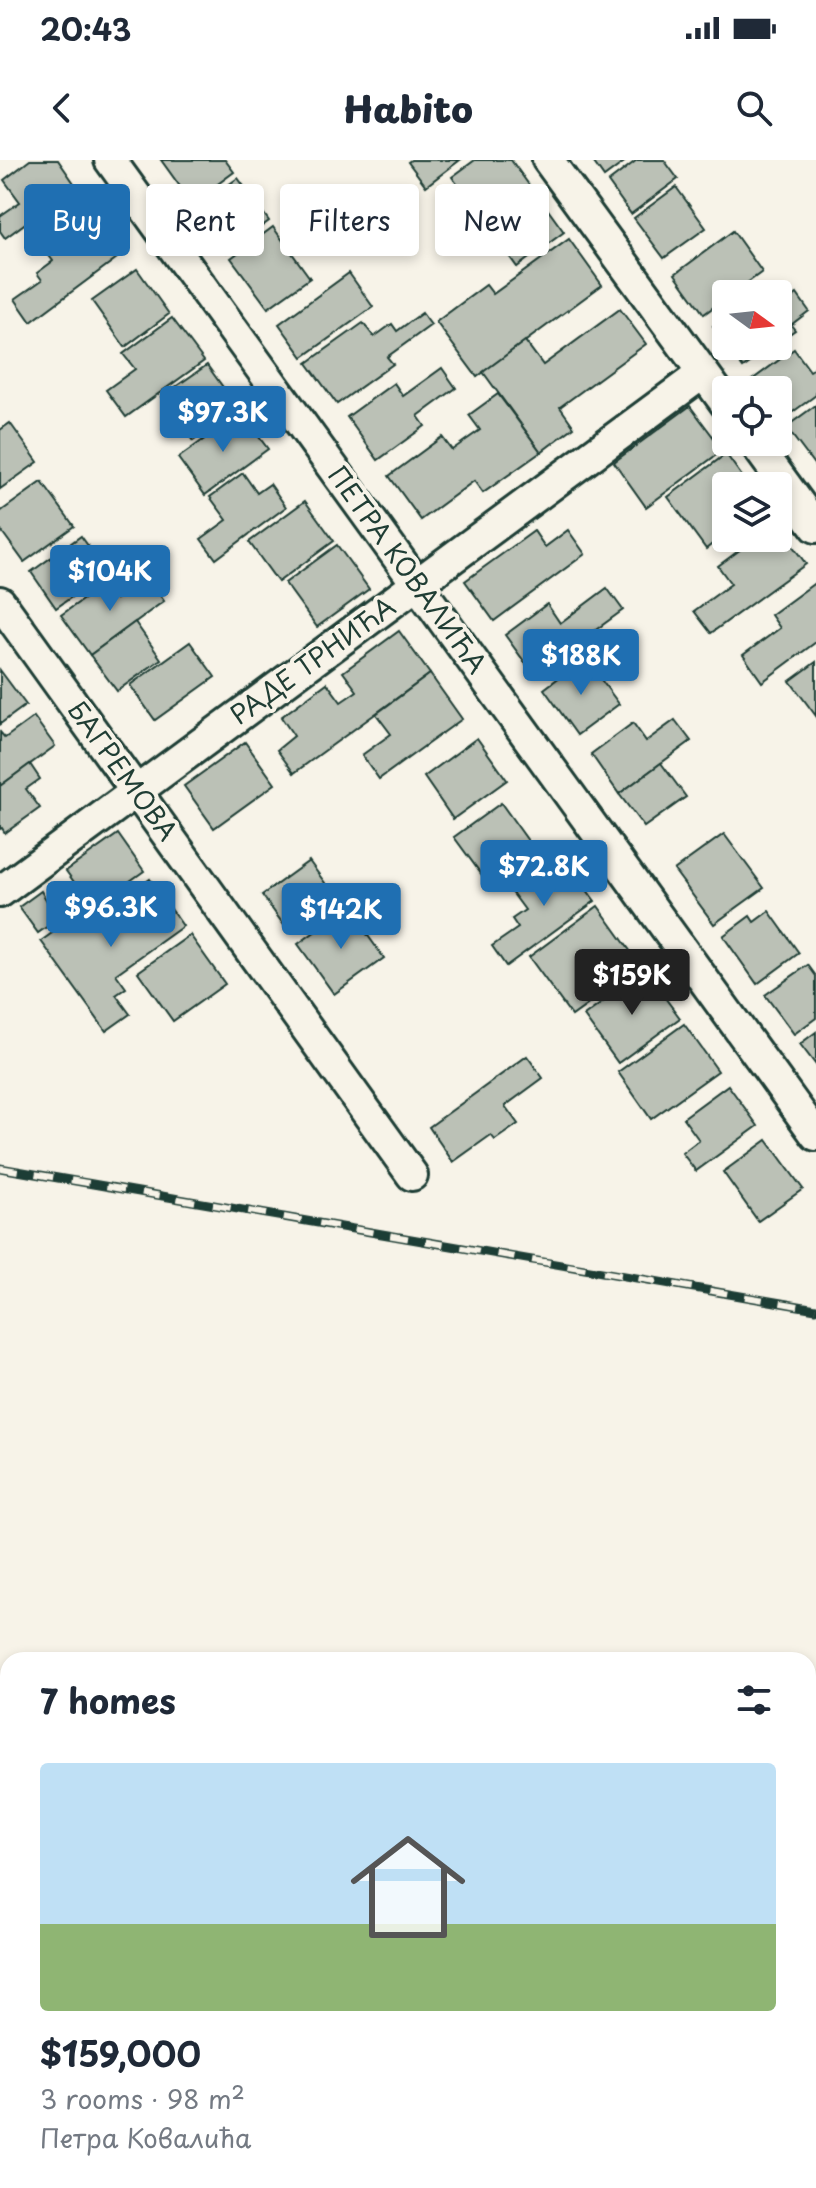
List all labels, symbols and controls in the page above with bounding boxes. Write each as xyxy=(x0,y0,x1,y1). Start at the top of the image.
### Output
text: 20:43 xyxy=(40,6,131,51)
text: Habito xyxy=(343,81,473,135)
icon: back xyxy=(40,86,84,130)
icon: search xyxy=(732,86,776,130)
chip: Buy xyxy=(24,184,130,256)
chip: Rent xyxy=(146,184,264,256)
chip: Filters xyxy=(280,184,419,256)
chip: New xyxy=(435,184,549,256)
north arrow xyxy=(712,280,792,360)
map controls xyxy=(712,280,792,552)
button: locate xyxy=(712,376,792,456)
pin: $97.3K xyxy=(158,386,288,454)
text: $97.3K xyxy=(178,392,268,431)
street label: ПЕТРА КОВАЛИЋА xyxy=(319,457,497,681)
button: layers xyxy=(712,472,792,552)
pin: $104K xyxy=(54,545,166,613)
text: $104K xyxy=(68,551,152,590)
street label: РАДЕ ТРНИЋА xyxy=(221,586,403,733)
pin: $188K xyxy=(525,629,637,697)
text: $188K xyxy=(541,635,621,674)
street label: БАГРЕМОВА xyxy=(59,692,188,848)
pin: $72.8K xyxy=(479,840,609,908)
text: $72.8K xyxy=(498,846,590,885)
pin: $96.3K xyxy=(46,881,176,949)
pin: $142K xyxy=(285,883,397,951)
text: $96.3K xyxy=(64,887,158,926)
text: $142K xyxy=(300,889,382,928)
pin: $159K xyxy=(576,949,688,1017)
text: $159K xyxy=(593,955,671,994)
text: 7 homes xyxy=(40,1674,176,1726)
icon: filters xyxy=(732,1678,776,1722)
icon: home xyxy=(336,1815,480,1959)
text: $159,000 xyxy=(40,2027,201,2079)
text: 3 rooms · 98 m² xyxy=(40,2079,245,2118)
text: Петра Ковалића xyxy=(40,2118,251,2157)

